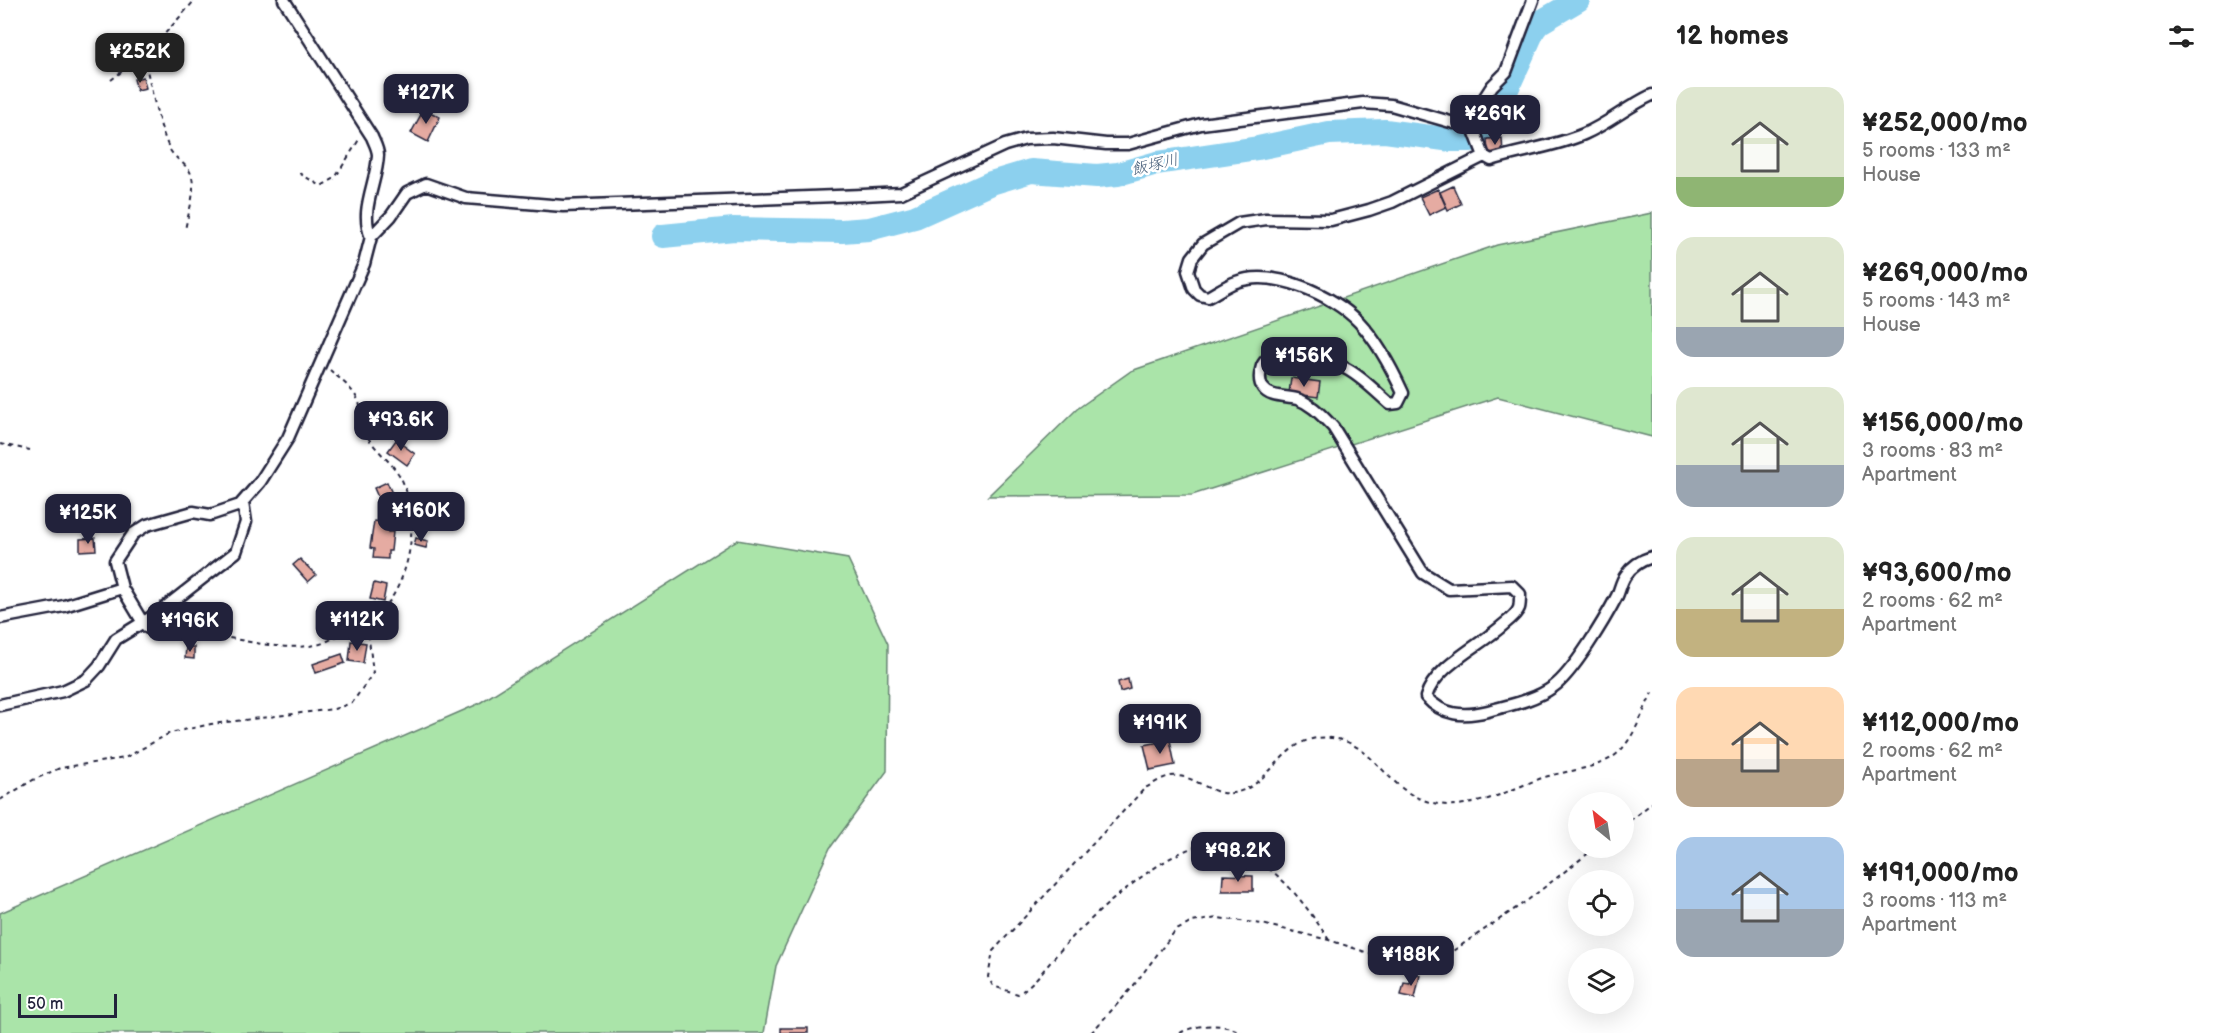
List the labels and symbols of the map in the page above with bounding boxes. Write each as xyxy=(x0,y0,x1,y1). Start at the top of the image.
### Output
pin: ¥252K xyxy=(98,33,182,84)
pin: ¥127K xyxy=(384,74,468,125)
pin: ¥269K xyxy=(1453,95,1537,146)
water label: 飯塚川 xyxy=(1129,150,1181,180)
pin: ¥156K xyxy=(1262,337,1346,388)
pin: ¥93.6K xyxy=(352,401,450,452)
pin: ¥160K xyxy=(379,492,463,543)
pin: ¥125K xyxy=(46,494,130,545)
pin: ¥112K xyxy=(315,601,399,652)
pin: ¥196K xyxy=(148,602,232,653)
pin: ¥191K xyxy=(1118,704,1202,755)
north arrow xyxy=(1568,792,1634,858)
pin: ¥98.2K xyxy=(1189,832,1287,883)
pin: ¥188K xyxy=(1369,936,1453,987)
scale bar xyxy=(18,991,117,1018)

